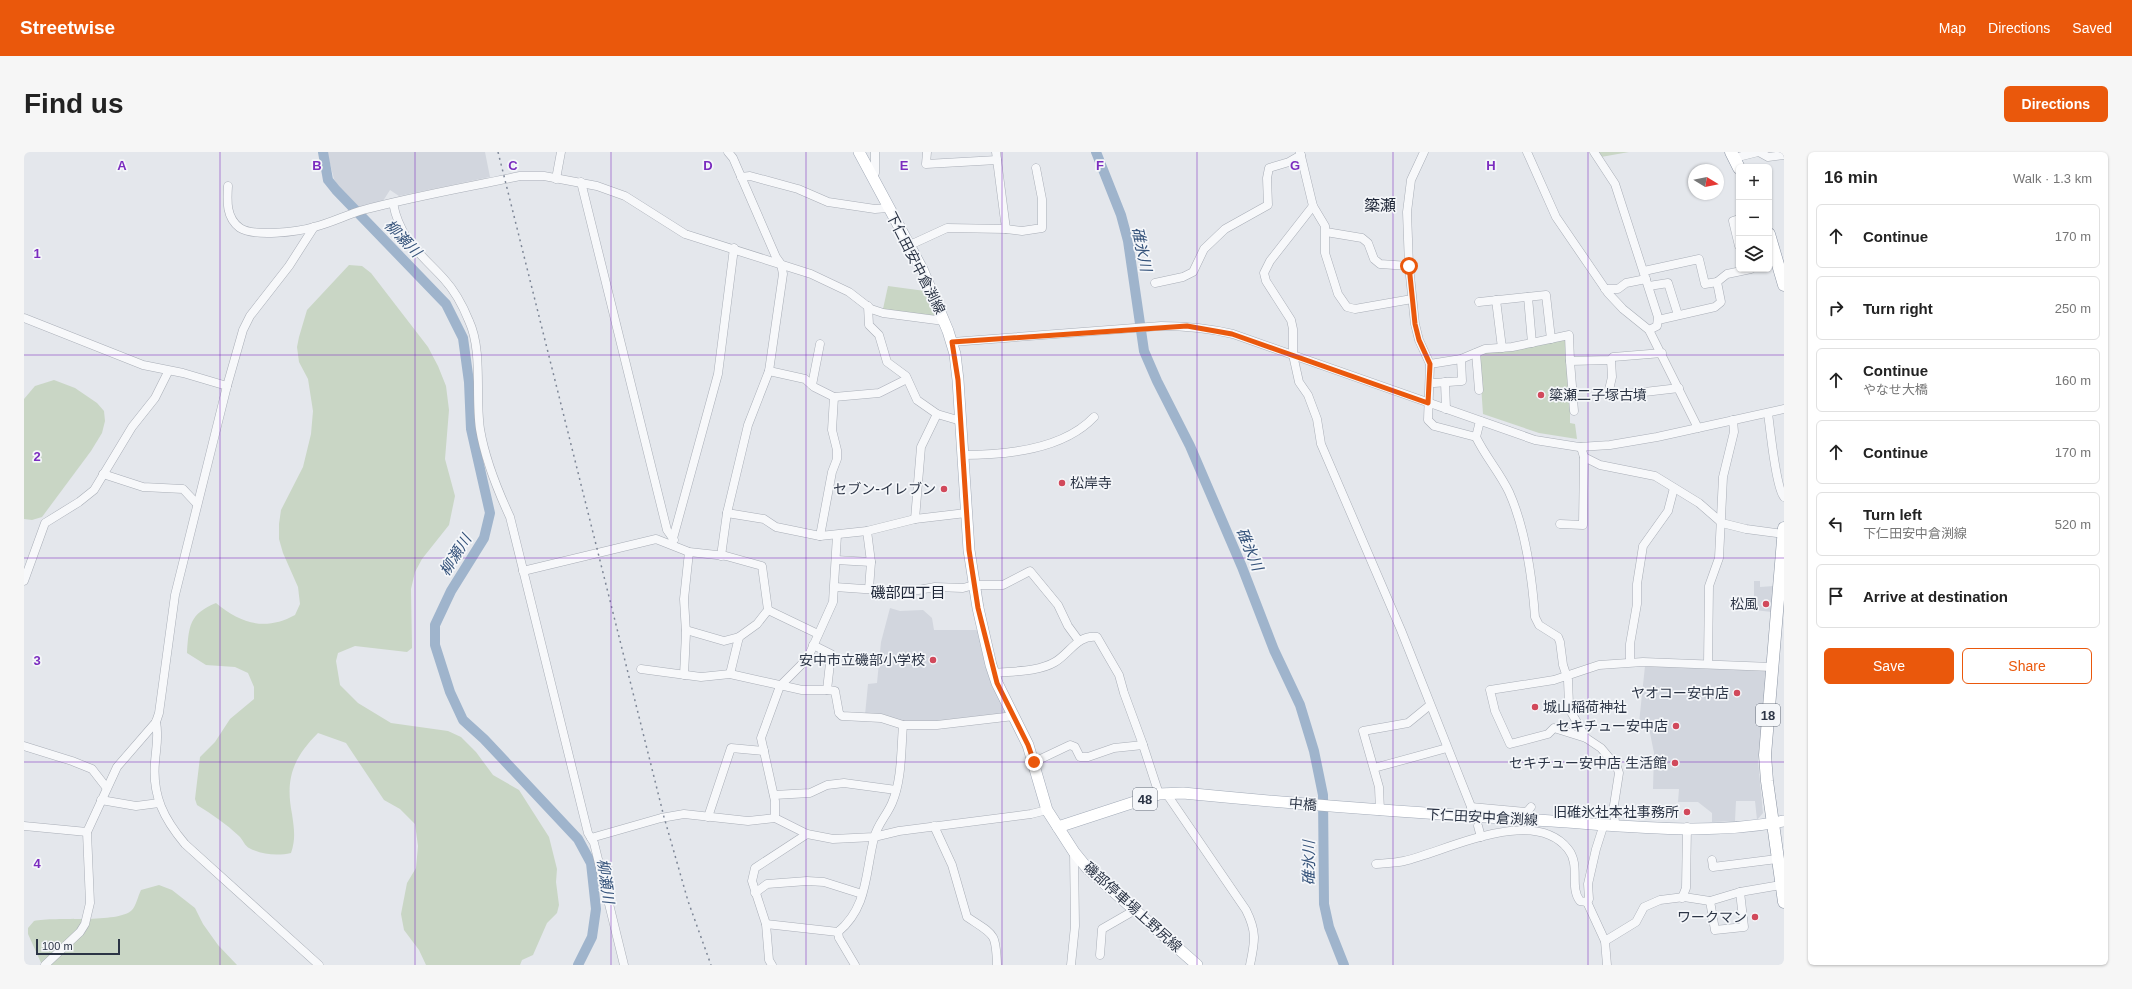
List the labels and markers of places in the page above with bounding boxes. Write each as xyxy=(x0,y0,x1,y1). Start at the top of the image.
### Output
place label: 簗瀬二子塚古墳 xyxy=(1549,387,1647,403)
marker: 簗瀬二子塚古墳 xyxy=(1536,390,1546,400)
place label: 松岸寺 xyxy=(1070,475,1112,491)
marker: 松岸寺 xyxy=(1057,478,1067,488)
place label: セブン-イレブン xyxy=(833,481,936,497)
marker: セブン-イレブン xyxy=(939,484,949,494)
place label: 松風 xyxy=(1730,596,1758,612)
marker: 松風 xyxy=(1761,599,1771,609)
place label: 安中市立磯部小学校 xyxy=(799,652,925,668)
marker: 安中市立磯部小学校 xyxy=(928,655,938,665)
place label: ヤオコー安中店 xyxy=(1631,685,1729,701)
marker: ヤオコー安中店 xyxy=(1732,688,1742,698)
place label: 城山稲荷神社 xyxy=(1543,699,1627,715)
marker: 城山稲荷神社 xyxy=(1530,702,1540,712)
place label: セキチュー安中店 xyxy=(1556,718,1668,734)
marker: セキチュー安中店 xyxy=(1671,721,1681,731)
place label: セキチュー安中店 生活館 xyxy=(1509,755,1667,771)
marker: セキチュー安中店 生活館 xyxy=(1670,758,1680,768)
place label: 旧碓氷社本社事務所 xyxy=(1553,804,1679,820)
marker: 旧碓氷社本社事務所 xyxy=(1682,807,1692,817)
place label: ワークマン xyxy=(1677,909,1747,925)
marker: ワークマン xyxy=(1750,912,1760,922)

